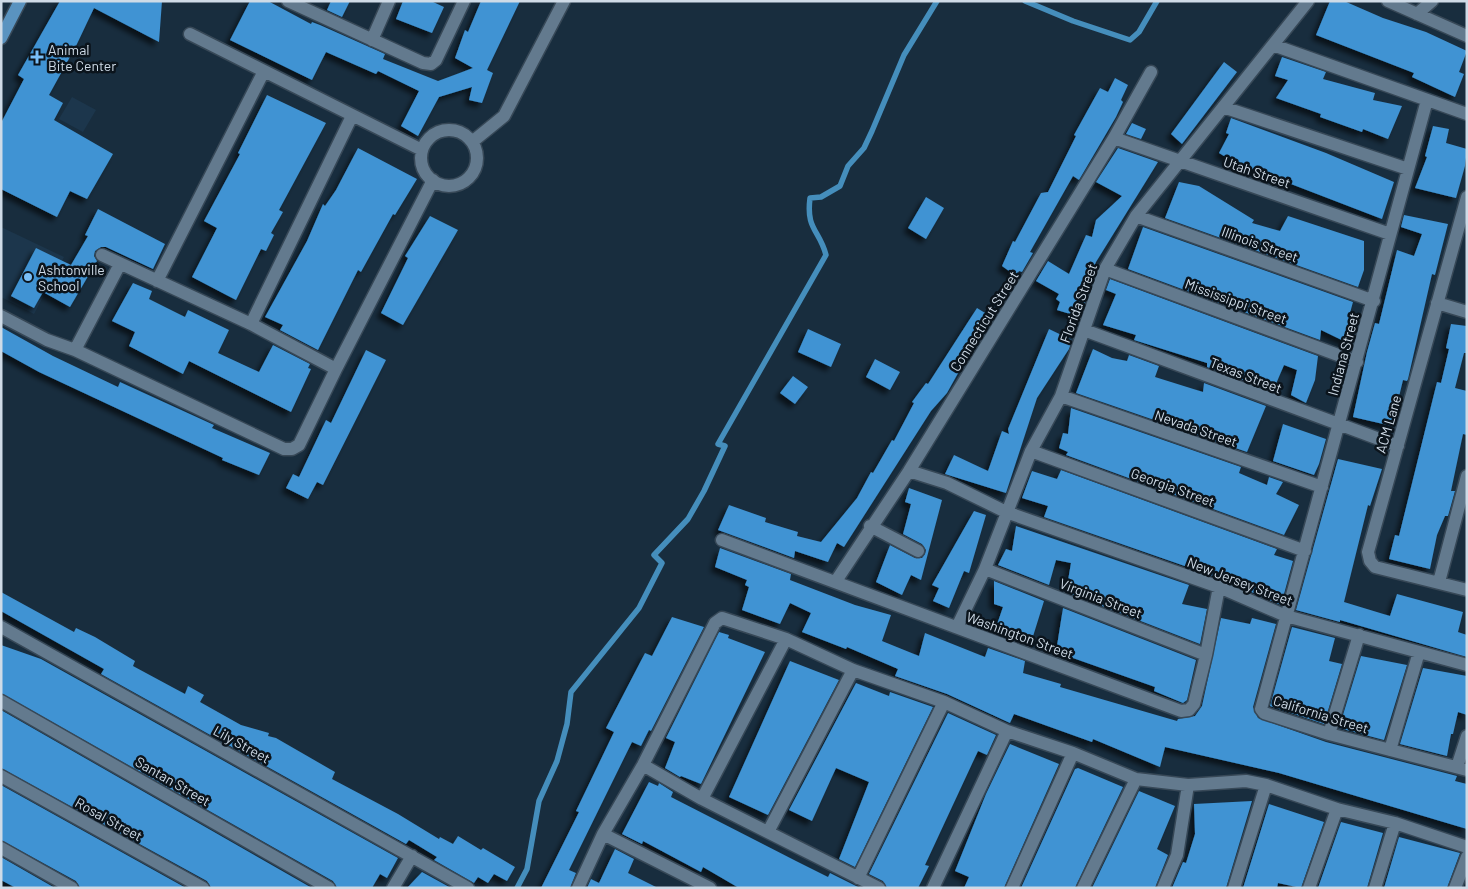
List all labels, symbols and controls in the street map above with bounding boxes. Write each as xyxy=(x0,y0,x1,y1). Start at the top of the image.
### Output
place label: Animal Bite Center xyxy=(48,41,116,74)
marker: Animal Bite Center xyxy=(30,50,44,64)
street label: Utah Street xyxy=(1221,153,1293,191)
street label: Illinois Street xyxy=(1219,222,1301,266)
place label: Ashtonville School xyxy=(38,261,105,294)
street label: Florida Street xyxy=(1056,261,1100,345)
street label: Connecticut Street xyxy=(946,268,1022,374)
marker: Ashtonville School xyxy=(22,271,34,283)
street label: Mississippi Street xyxy=(1183,275,1289,327)
street label: Indiana Street xyxy=(1324,311,1362,397)
street label: Texas Street xyxy=(1208,353,1284,397)
street label: ACM Lane xyxy=(1372,393,1404,455)
street label: Nevada Street xyxy=(1152,406,1240,450)
street label: Georgia Street xyxy=(1129,464,1217,510)
street label: New Jersey Street xyxy=(1185,553,1295,609)
street label: Virginia Street xyxy=(1057,574,1145,622)
street label: Washington Street xyxy=(964,608,1076,662)
street label: California Street xyxy=(1271,691,1371,737)
street label: Lily Street xyxy=(211,721,273,767)
street label: Santan Street xyxy=(133,753,213,809)
street label: Rosal Street xyxy=(72,794,146,844)

